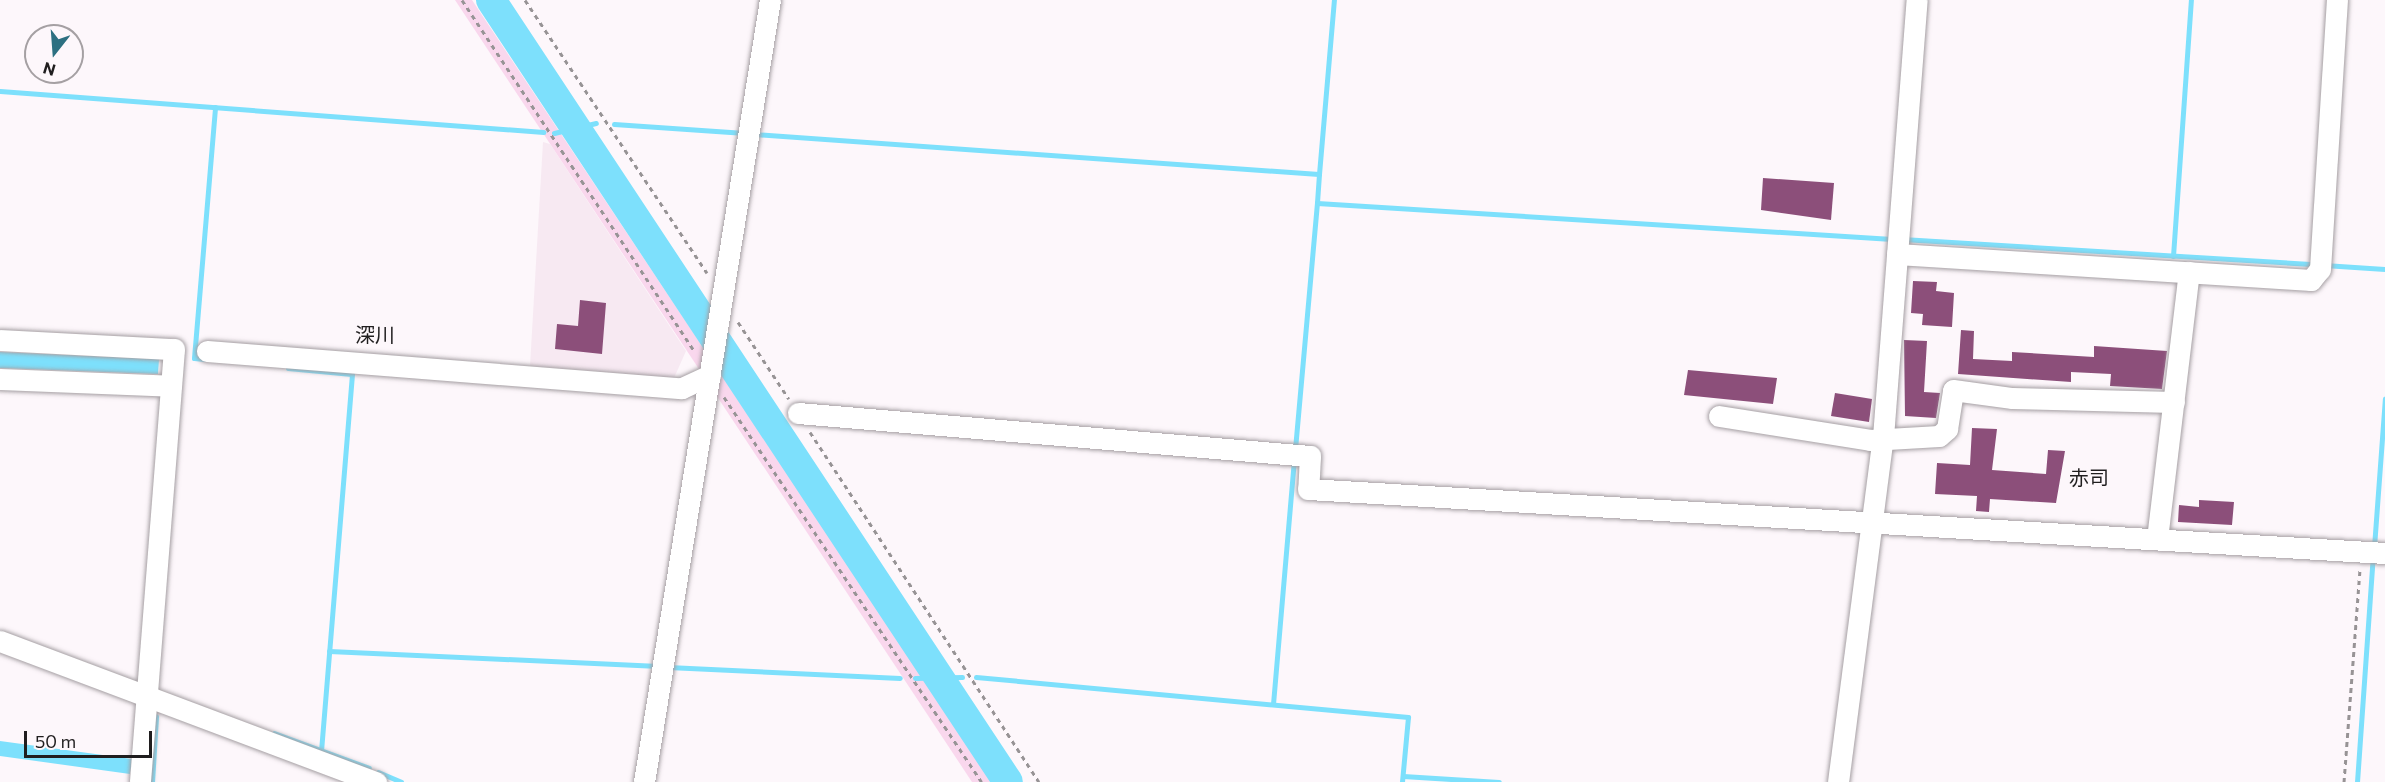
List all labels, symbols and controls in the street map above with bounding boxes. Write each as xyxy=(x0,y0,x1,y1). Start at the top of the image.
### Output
north arrow xyxy=(24,24,84,84)
text: N xyxy=(41,59,58,81)
district label: 深川 xyxy=(355,322,395,346)
district label: 赤司 xyxy=(2069,465,2109,489)
scale bar xyxy=(27,719,154,757)
text: 50 m xyxy=(35,730,76,752)

